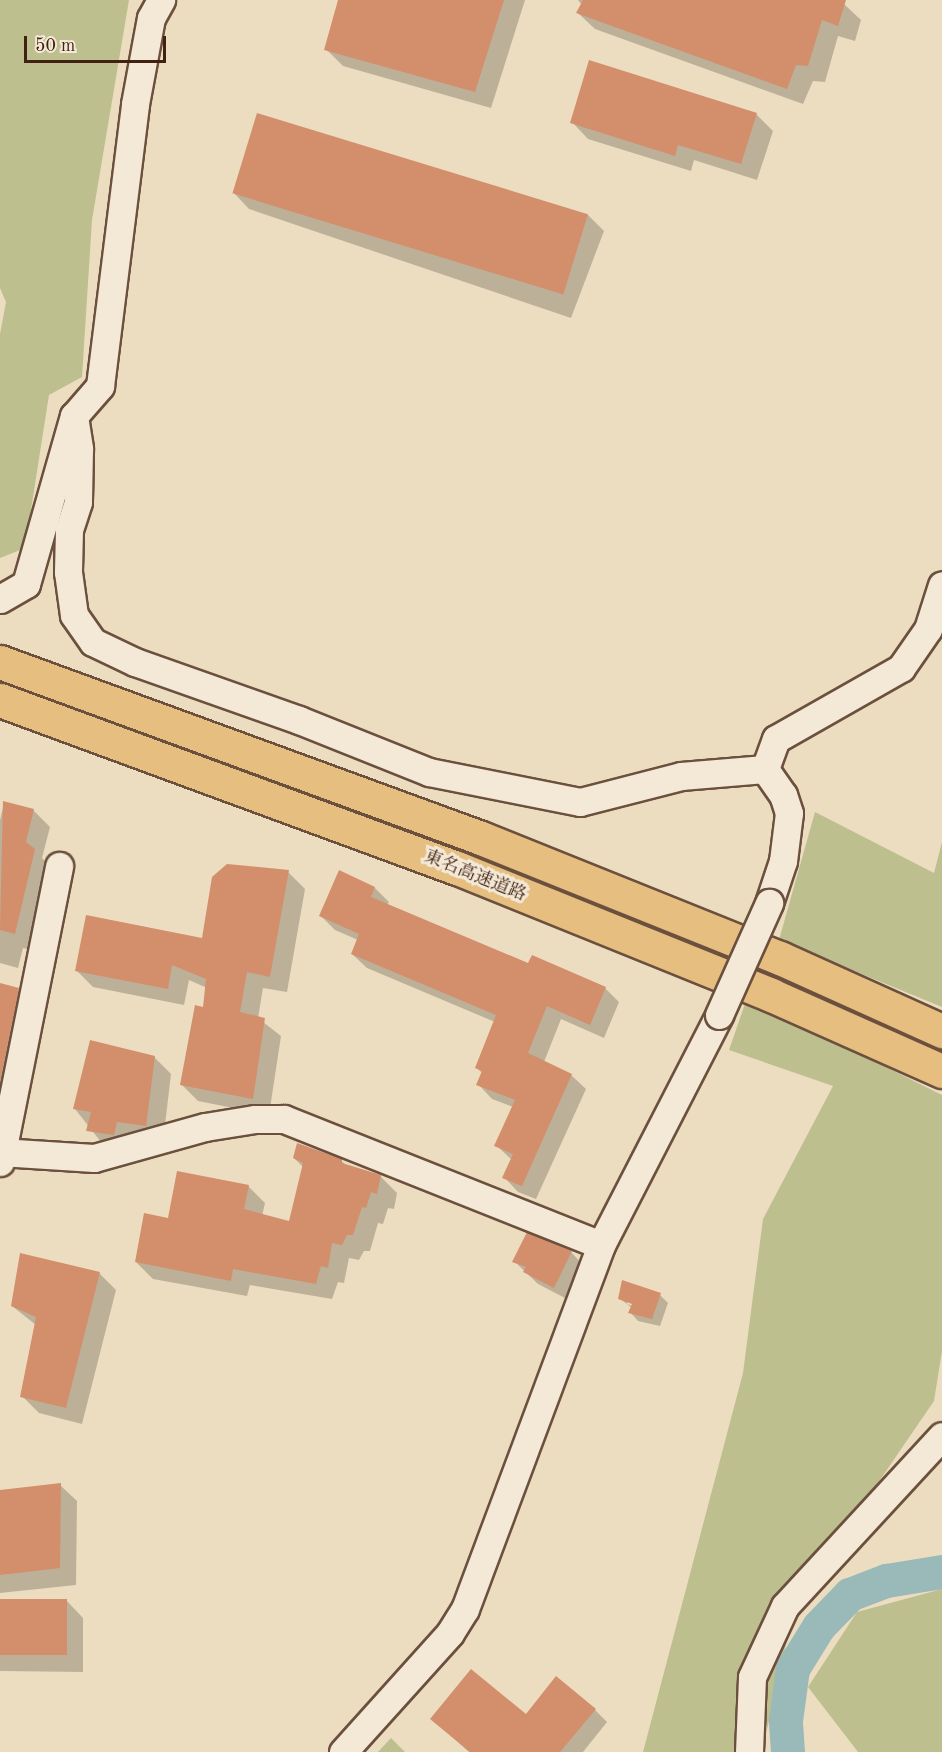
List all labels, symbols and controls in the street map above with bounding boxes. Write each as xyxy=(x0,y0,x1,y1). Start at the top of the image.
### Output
scale bar xyxy=(27,24,170,62)
text: 50 m xyxy=(35,37,75,55)
street label: 東名高速道路 xyxy=(421,846,529,906)

